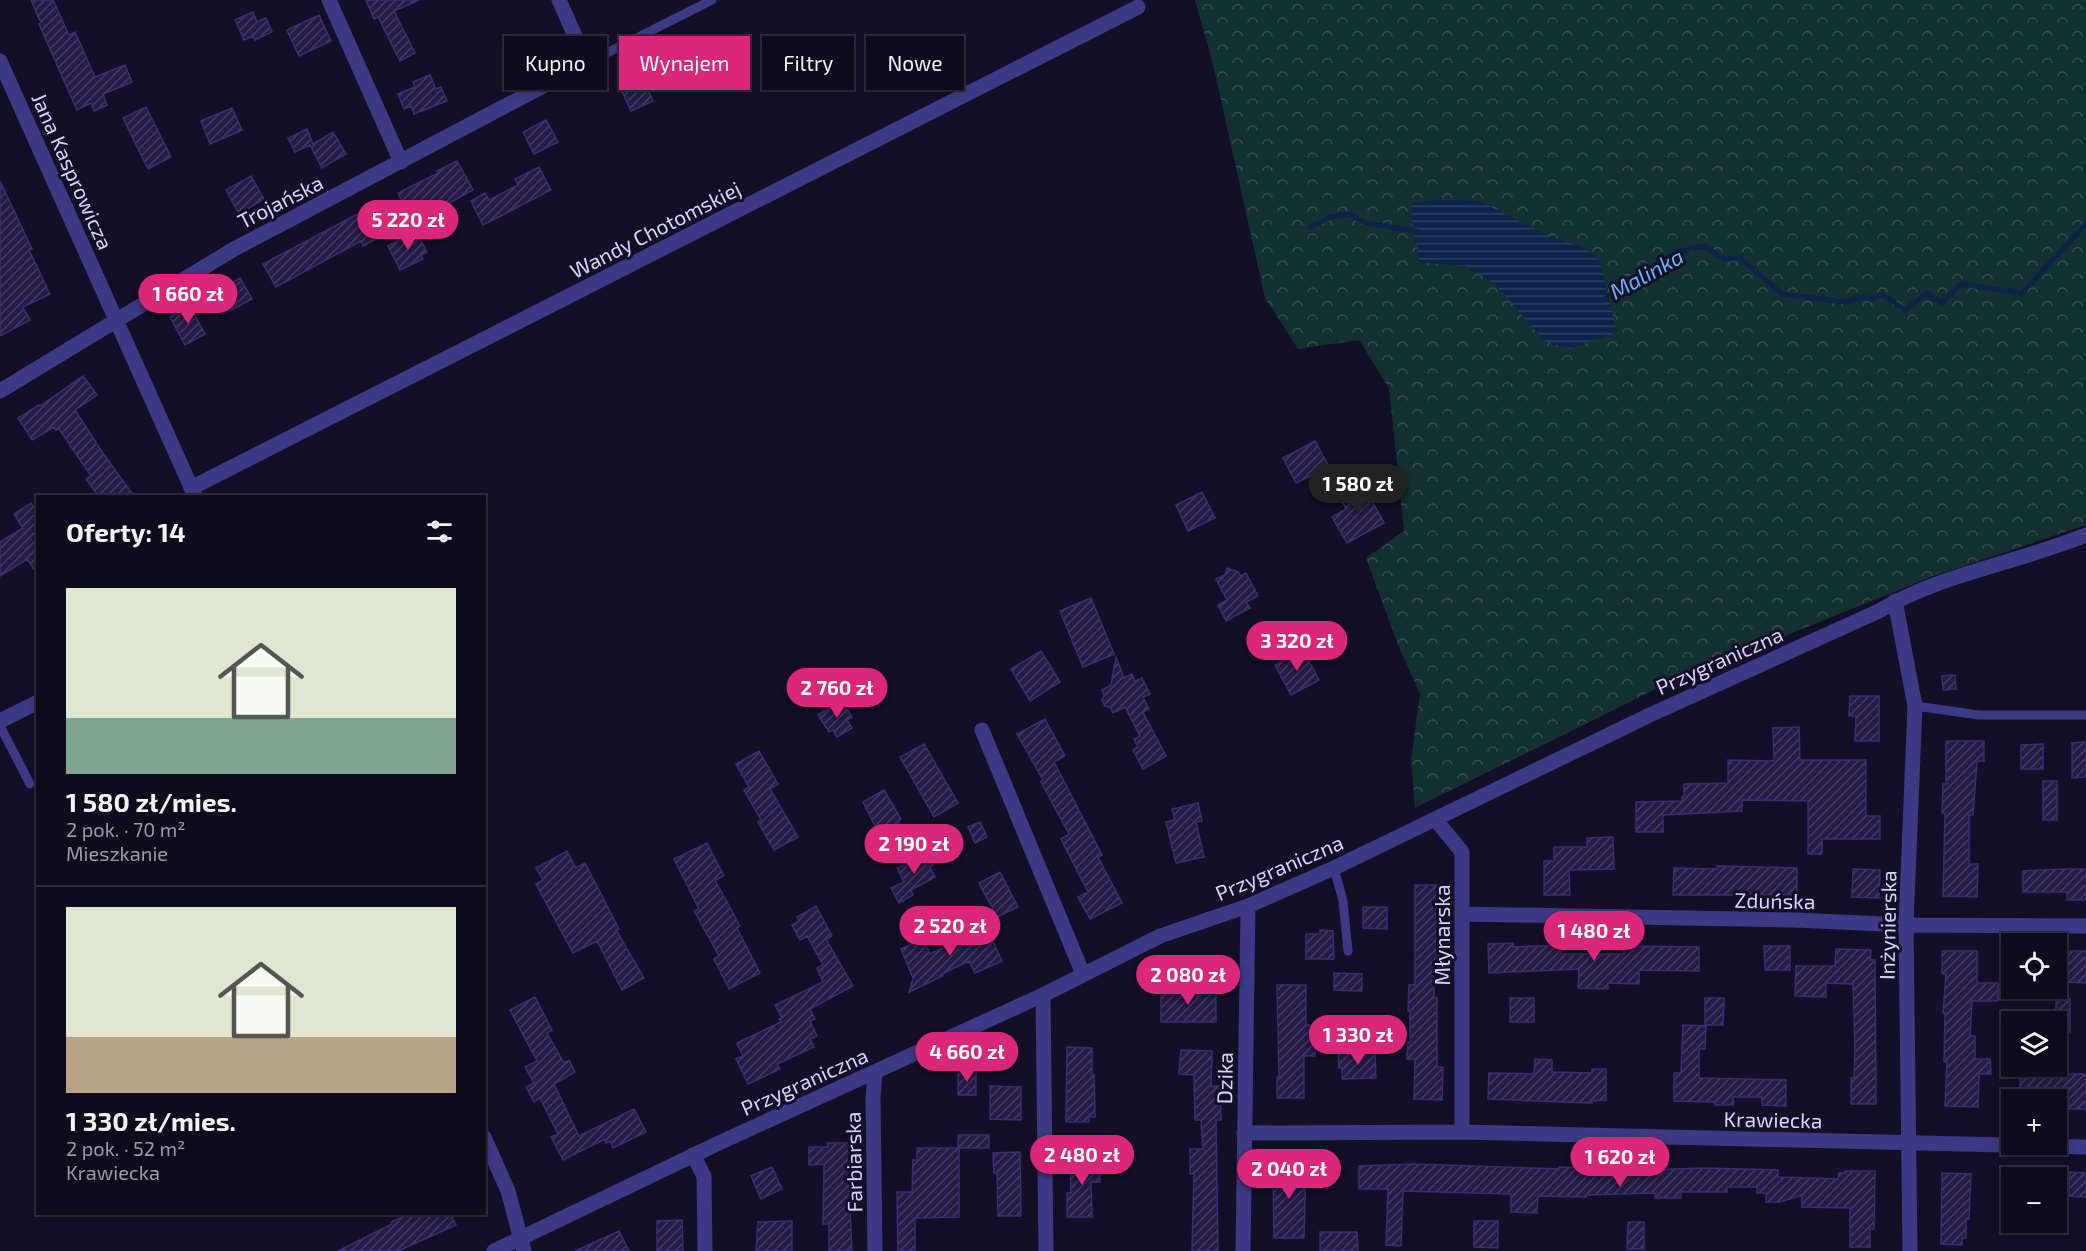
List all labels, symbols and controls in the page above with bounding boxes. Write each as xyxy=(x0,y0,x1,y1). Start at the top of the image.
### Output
chip: Kupno xyxy=(504,36,607,90)
chip: Wynajem xyxy=(619,36,750,90)
chip: Filtry xyxy=(762,36,854,90)
chip: Nowe xyxy=(866,36,964,90)
street label: Jana Kasprowicza xyxy=(27,89,119,253)
street label: Trojańska xyxy=(233,169,327,234)
street label: Wandy Chotomskiej xyxy=(565,175,745,284)
pin: 5 220 zł xyxy=(346,200,470,251)
text: 5 220 zł xyxy=(371,207,445,231)
water label: Malinka xyxy=(1605,242,1687,304)
pin: 1 660 zł xyxy=(126,274,250,325)
text: 1 660 zł xyxy=(152,281,224,305)
pin: 1 580 zł xyxy=(1296,464,1420,515)
text: 1 580 zł xyxy=(1322,471,1394,495)
icon: filters xyxy=(423,515,456,548)
text: Oferty: 14 xyxy=(66,516,185,547)
pin: 3 320 zł xyxy=(1235,621,1359,672)
street label: Przygraniczna xyxy=(1652,621,1786,699)
icon: home xyxy=(207,627,315,735)
text: 3 320 zł xyxy=(1260,628,1334,652)
pin: 2 760 zł xyxy=(775,668,899,719)
text: 2 760 zł xyxy=(801,675,873,699)
text: 1 580 zł/mies. xyxy=(66,786,237,817)
text: 2 pok. · 70 m² xyxy=(66,817,186,841)
pin: 2 190 zł xyxy=(852,824,976,875)
street label: Przygraniczna xyxy=(1211,829,1347,905)
text: 2 190 zł xyxy=(878,831,950,855)
text: Mieszkanie xyxy=(66,841,168,865)
street label: Inżynierska xyxy=(1874,870,1900,980)
street label: Młynarska xyxy=(1429,885,1454,986)
street label: Zduńska xyxy=(1734,887,1816,913)
pin: 2 520 zł xyxy=(888,906,1012,957)
pin: 1 480 zł xyxy=(1532,911,1656,962)
text: 2 520 zł xyxy=(913,913,987,937)
text: 1 480 zł xyxy=(1558,918,1630,942)
map controls xyxy=(2001,933,2067,1233)
button: locate xyxy=(2001,933,2067,999)
icon: home xyxy=(207,946,315,1054)
pin: 2 080 zł xyxy=(1126,955,1250,1006)
text: 2 080 zł xyxy=(1150,962,1226,986)
button: layers xyxy=(2001,1011,2067,1077)
pin: 1 330 zł xyxy=(1296,1015,1420,1066)
text: 1 330 zł xyxy=(1323,1022,1393,1046)
pin: 4 660 zł xyxy=(905,1032,1029,1083)
text: 4 660 zł xyxy=(929,1039,1005,1063)
street label: Przygraniczna xyxy=(737,1042,871,1120)
street label: Dzika xyxy=(1211,1052,1237,1104)
button: + xyxy=(2001,1089,2067,1155)
text: 1 330 zł/mies. xyxy=(66,1105,236,1136)
street label: Krawiecka xyxy=(1723,1106,1823,1132)
street label: Farbiarska xyxy=(840,1111,866,1213)
pin: 2 480 zł xyxy=(1020,1135,1144,1186)
text: 2 pok. · 52 m² xyxy=(66,1136,185,1160)
pin: 1 620 zł xyxy=(1558,1137,1682,1188)
text: 2 480 zł xyxy=(1044,1142,1120,1166)
text: 1 620 zł xyxy=(1584,1144,1656,1168)
pin: 2 040 zł xyxy=(1227,1149,1351,1200)
text: 2 040 zł xyxy=(1251,1156,1327,1180)
text: Krawiecka xyxy=(66,1160,160,1184)
button: − xyxy=(2001,1167,2067,1233)

